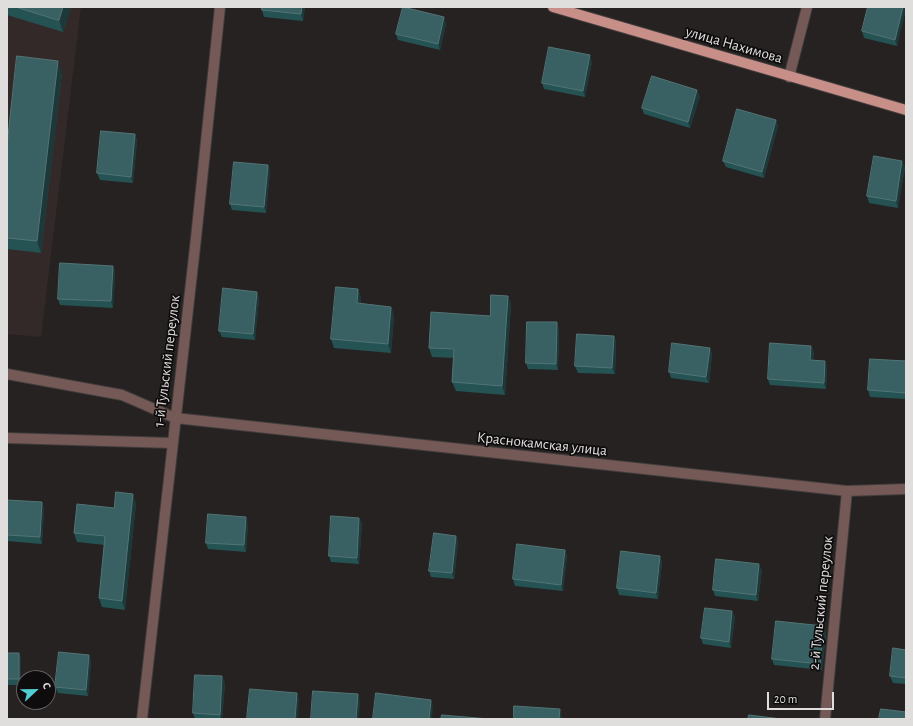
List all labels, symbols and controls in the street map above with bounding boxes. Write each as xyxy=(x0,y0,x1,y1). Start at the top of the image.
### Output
street label: улица Нахимова xyxy=(683,23,785,67)
street label: 1-й Тульский переулок xyxy=(150,294,184,428)
street label: Краснокамская улица xyxy=(476,428,608,460)
street label: 2-й Тульский переулок xyxy=(805,535,837,671)
north arrow xyxy=(16,670,56,710)
text: С xyxy=(40,681,53,691)
scale bar xyxy=(769,684,836,710)
text: 20 m xyxy=(774,693,797,705)

